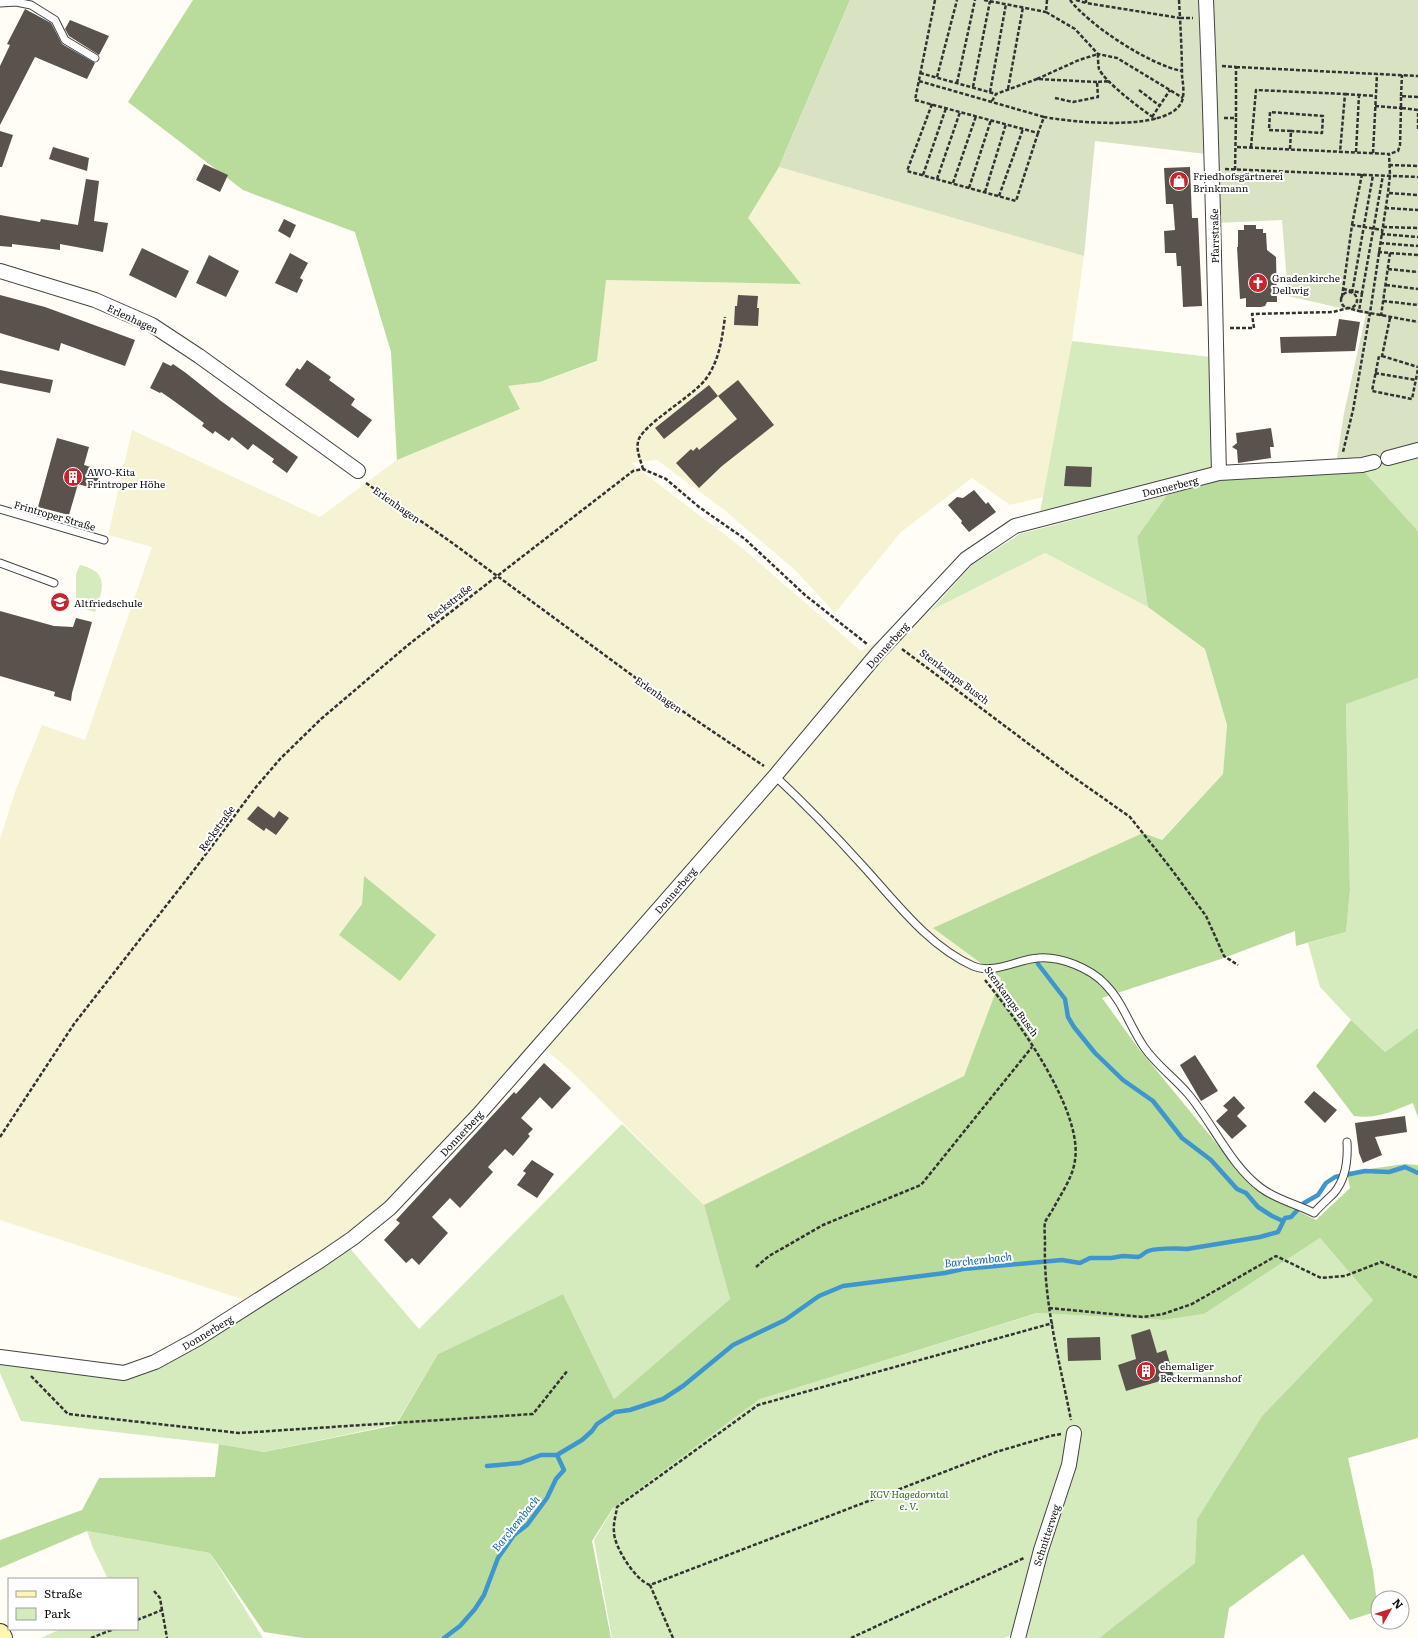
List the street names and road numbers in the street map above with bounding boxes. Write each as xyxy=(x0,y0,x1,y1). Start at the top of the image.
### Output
street label: Pfarrstraße xyxy=(1206,208,1222,264)
street label: Erlenhagen xyxy=(105,300,161,337)
street label: Donnerberg xyxy=(1140,472,1200,500)
street label: Erlenhagen xyxy=(370,482,424,526)
street label: Frintroper Straße xyxy=(12,496,98,534)
street label: Reckstraße xyxy=(423,580,475,624)
street label: Donnerberg xyxy=(862,618,912,671)
street label: Stenkamps Busch xyxy=(917,645,993,708)
street label: Erlenhagen xyxy=(632,672,686,716)
street label: Reckstraße xyxy=(194,802,238,854)
street label: Donnerberg xyxy=(650,863,700,917)
street label: Stenkamps Busch xyxy=(981,963,1043,1040)
street label: Donnerberg xyxy=(436,1107,486,1159)
street label: Donnerberg xyxy=(178,1311,236,1353)
street label: Schnitterweg xyxy=(1029,1502,1063,1568)

